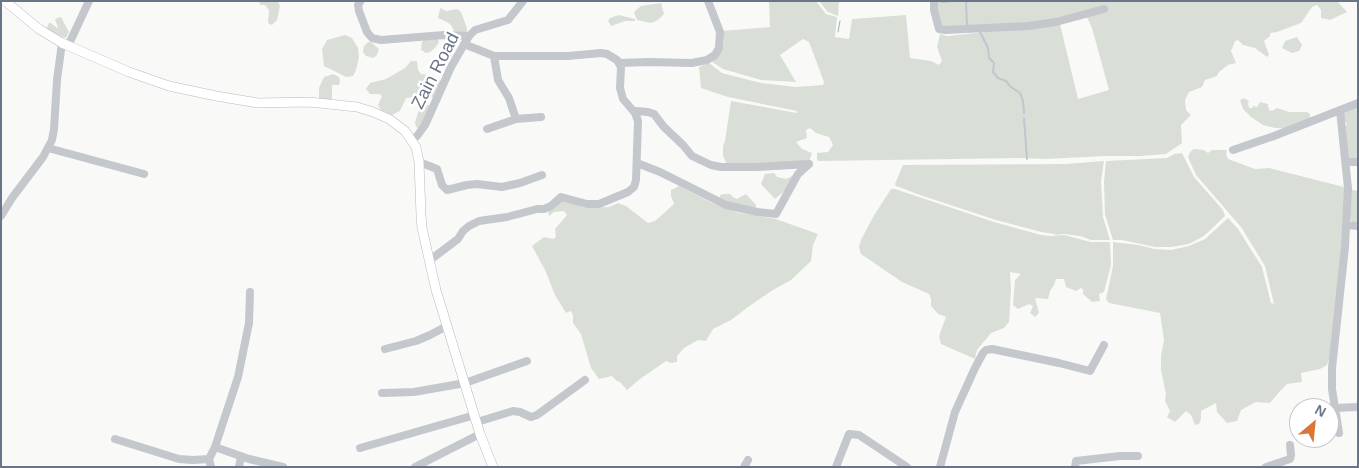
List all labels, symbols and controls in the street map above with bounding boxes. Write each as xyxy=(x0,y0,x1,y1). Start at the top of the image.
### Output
street label: Zain Road xyxy=(408,29,464,113)
north arrow xyxy=(1289,398,1339,448)
text: N xyxy=(1312,401,1329,420)

